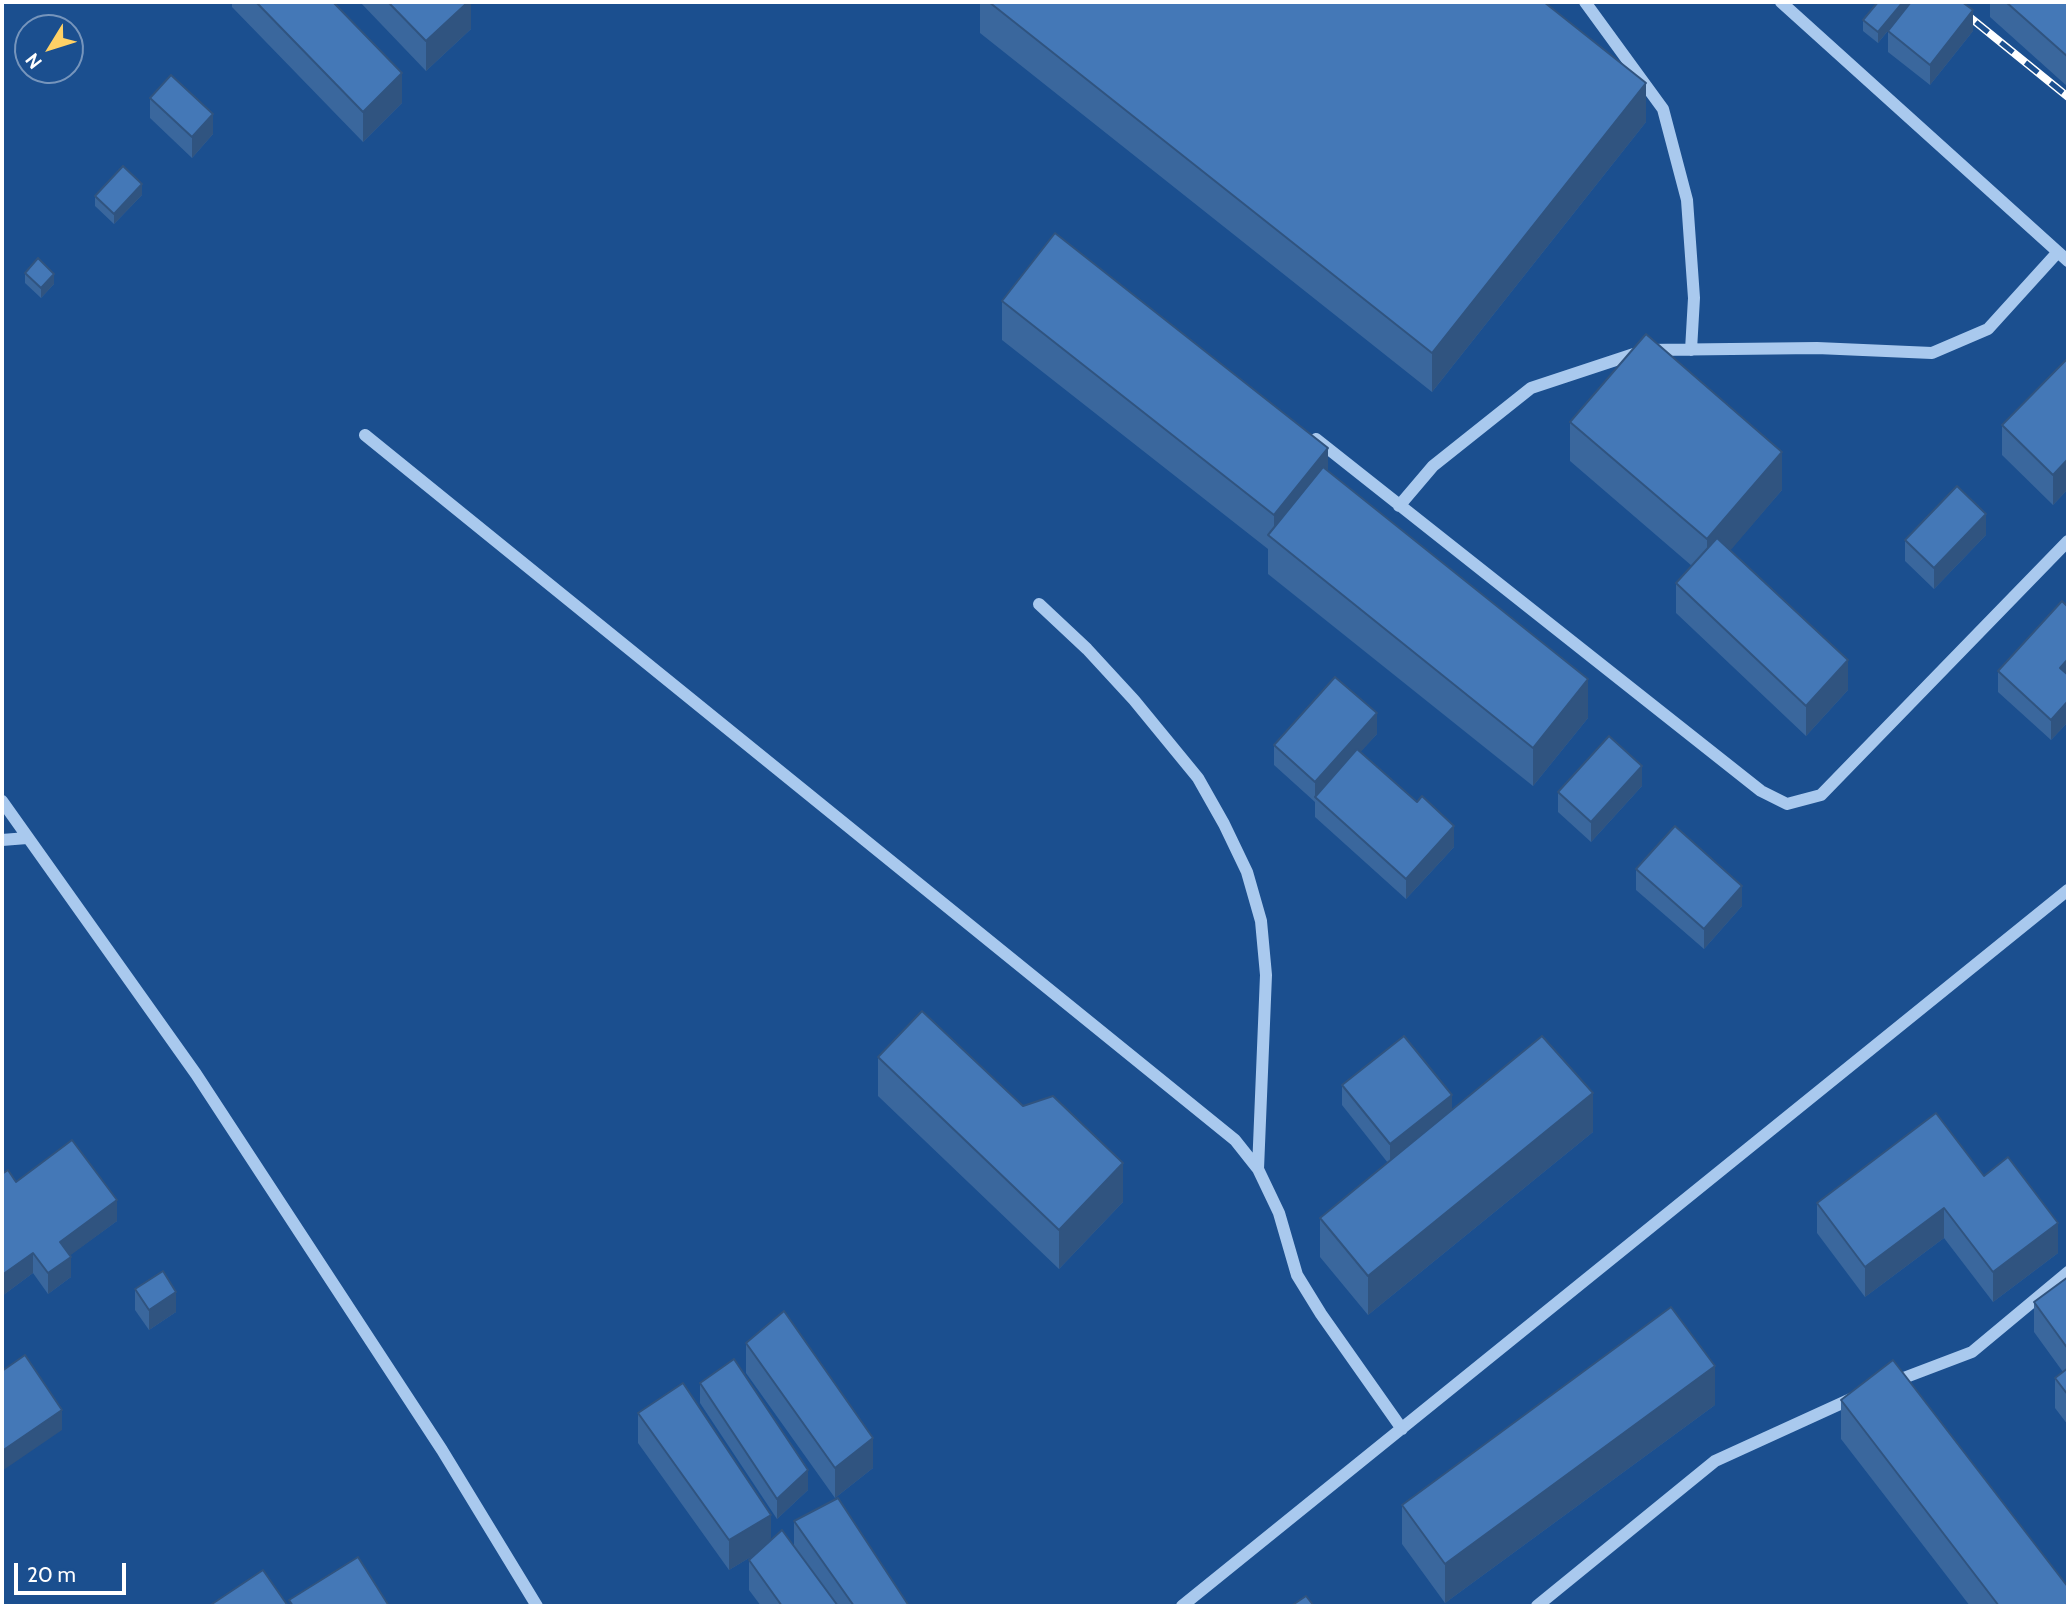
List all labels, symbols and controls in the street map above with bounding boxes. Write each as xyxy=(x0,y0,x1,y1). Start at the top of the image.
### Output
north arrow xyxy=(14,14,84,84)
text: N xyxy=(20,49,47,73)
scale bar xyxy=(18,1548,130,1592)
text: 20 m xyxy=(27,1562,76,1587)

